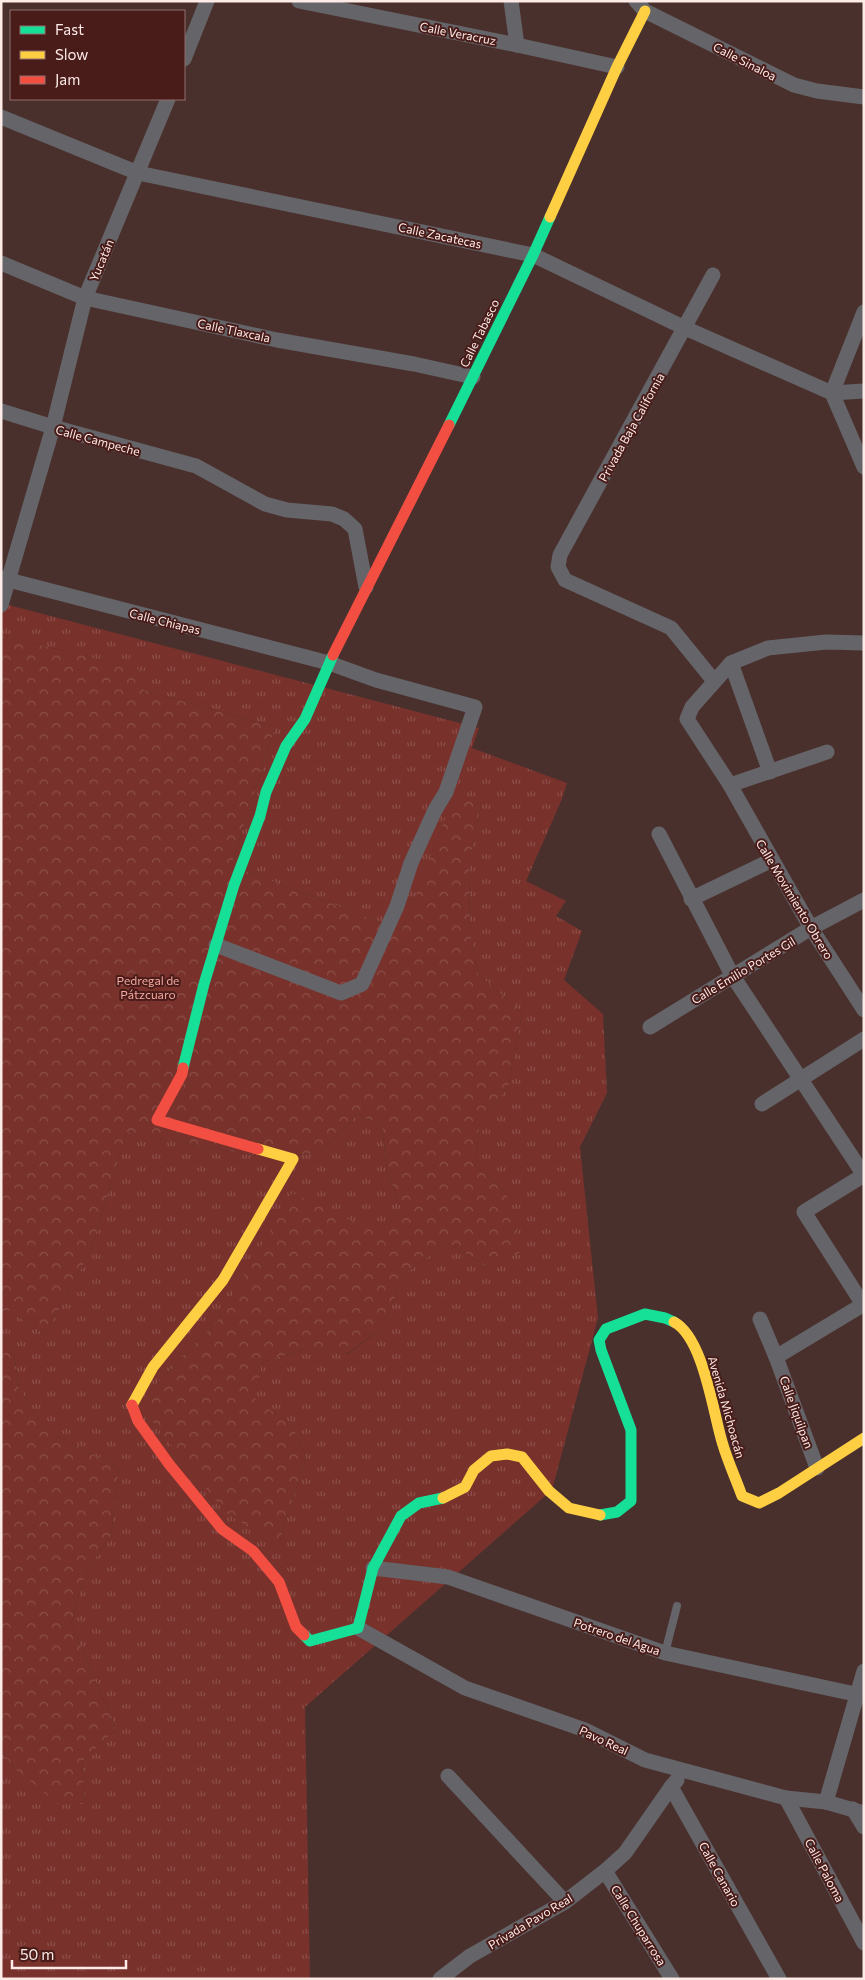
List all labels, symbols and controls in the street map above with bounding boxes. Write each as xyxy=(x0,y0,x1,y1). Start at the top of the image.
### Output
legend xyxy=(10,10,185,100)
street label: Calle Veracruz xyxy=(419,19,497,47)
text: Fast xyxy=(55,20,84,38)
street label: Calle Sinaloa xyxy=(711,39,779,83)
text: Slow xyxy=(55,45,88,63)
text: Jam xyxy=(55,70,80,88)
street label: Calle Zacatecas xyxy=(397,219,483,251)
street label: Yucatán xyxy=(86,237,116,283)
street label: Calle Tabasco xyxy=(456,297,502,369)
street label: Calle Tlaxcala xyxy=(196,315,272,345)
street label: Privada Baja California xyxy=(595,370,667,484)
street label: Calle Campeche xyxy=(54,422,142,458)
street label: Calle Chiapas xyxy=(128,605,202,637)
street label: Calle Movimiento Obrero xyxy=(754,836,836,962)
street label: Calle Emilio Portes Gil xyxy=(689,933,797,1007)
park label: Pedregal de Pátzcuaro xyxy=(117,973,179,1001)
street label: Avenida Michoacán xyxy=(706,1354,748,1460)
street label: Calle Jiquilpan xyxy=(777,1374,817,1450)
street label: Potrero del Agua xyxy=(572,1615,662,1657)
street label: Pavo Real xyxy=(577,1723,631,1757)
street label: Calle Paloma xyxy=(802,1836,848,1904)
street label: Calle Canario xyxy=(696,1839,744,1909)
street label: Calle Chuparrosa xyxy=(609,1882,669,1968)
street label: Privada Pavo Real xyxy=(485,1890,575,1952)
scale bar xyxy=(12,1938,126,1970)
text: 50 m xyxy=(20,1945,54,1963)

